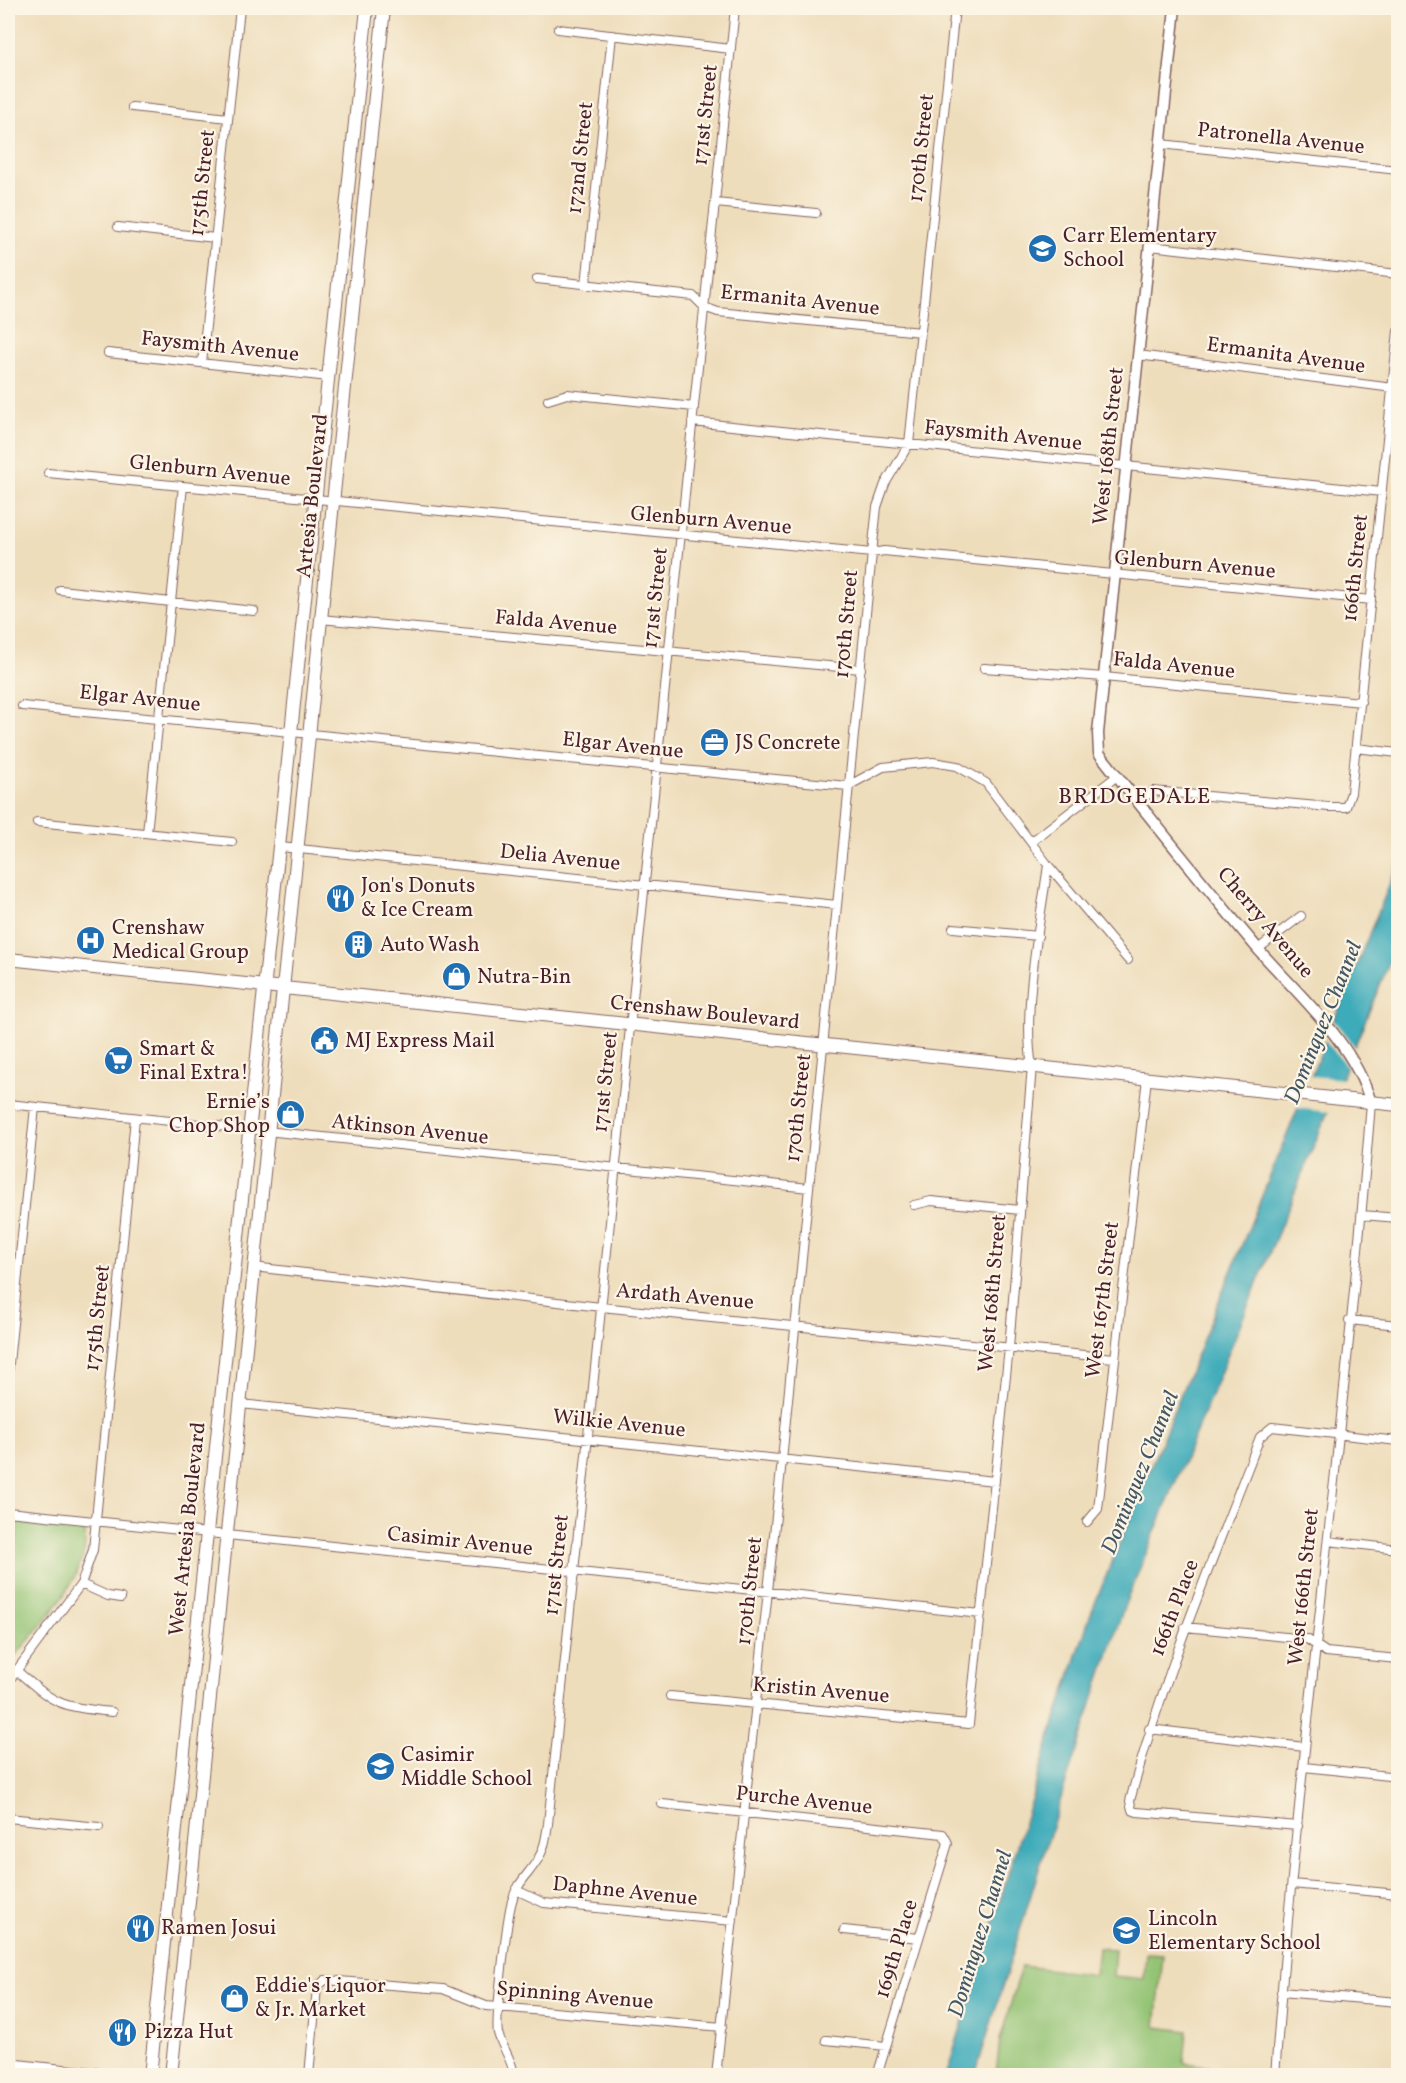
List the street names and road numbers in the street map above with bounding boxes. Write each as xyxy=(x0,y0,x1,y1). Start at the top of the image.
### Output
street label: 171st Street xyxy=(686,63,726,167)
street label: 170th Street xyxy=(902,92,942,204)
street label: 172nd Street xyxy=(561,100,601,216)
street label: Patronella Avenue xyxy=(1196,116,1366,162)
street label: 175th Street xyxy=(183,128,223,238)
street label: Ermanita Avenue xyxy=(719,278,881,324)
street label: Faysmith Avenue xyxy=(140,324,300,370)
street label: Ermanita Avenue xyxy=(1205,331,1367,382)
street label: West 168th Street xyxy=(1086,366,1132,526)
street label: Artesia Boulevard xyxy=(290,412,336,580)
street label: Faysmith Avenue xyxy=(923,413,1083,459)
street label: Glenburn Avenue xyxy=(128,448,292,494)
street label: Glenburn Avenue xyxy=(629,500,793,542)
street label: 166th Street xyxy=(1336,513,1376,623)
street label: Glenburn Avenue xyxy=(1113,544,1277,586)
street label: 171st Street xyxy=(636,546,676,650)
street label: 170th Street xyxy=(828,568,866,680)
street label: Falda Avenue xyxy=(494,603,618,643)
street label: Falda Avenue xyxy=(1111,645,1237,687)
street label: Elgar Avenue xyxy=(78,678,202,720)
street label: Elgar Avenue xyxy=(561,725,685,767)
street label: Delia Avenue xyxy=(498,837,622,879)
street label: Cherry Avenue xyxy=(1210,861,1320,985)
street label: Crenshaw Boulevard xyxy=(609,989,801,1037)
street label: 171st Street xyxy=(586,1030,626,1134)
street label: 170th Street xyxy=(779,1052,819,1164)
street label: Atkinson Avenue xyxy=(330,1107,490,1153)
street label: West 168th Street xyxy=(972,1213,1014,1373)
street label: West 167th Street xyxy=(1079,1220,1127,1380)
street label: 175th Street xyxy=(78,1263,118,1373)
street label: Ardath Avenue xyxy=(615,1277,755,1317)
street label: Wilkie Avenue xyxy=(551,1403,687,1445)
street label: West Artesia Boulevard xyxy=(162,1421,214,1637)
street label: West 166th Street xyxy=(1281,1507,1327,1667)
street label: 171st Street xyxy=(537,1513,577,1617)
street label: Casimir Avenue xyxy=(386,1520,534,1564)
street label: 170th Street xyxy=(730,1535,770,1647)
street label: 166th Place xyxy=(1143,1555,1207,1661)
street label: Kristin Avenue xyxy=(751,1671,891,1711)
street label: Purche Avenue xyxy=(734,1779,874,1823)
street label: Daphne Avenue xyxy=(551,1870,699,1914)
street label: 169th Place xyxy=(868,1896,926,2002)
street label: Spinning Avenue xyxy=(495,1975,655,2017)

